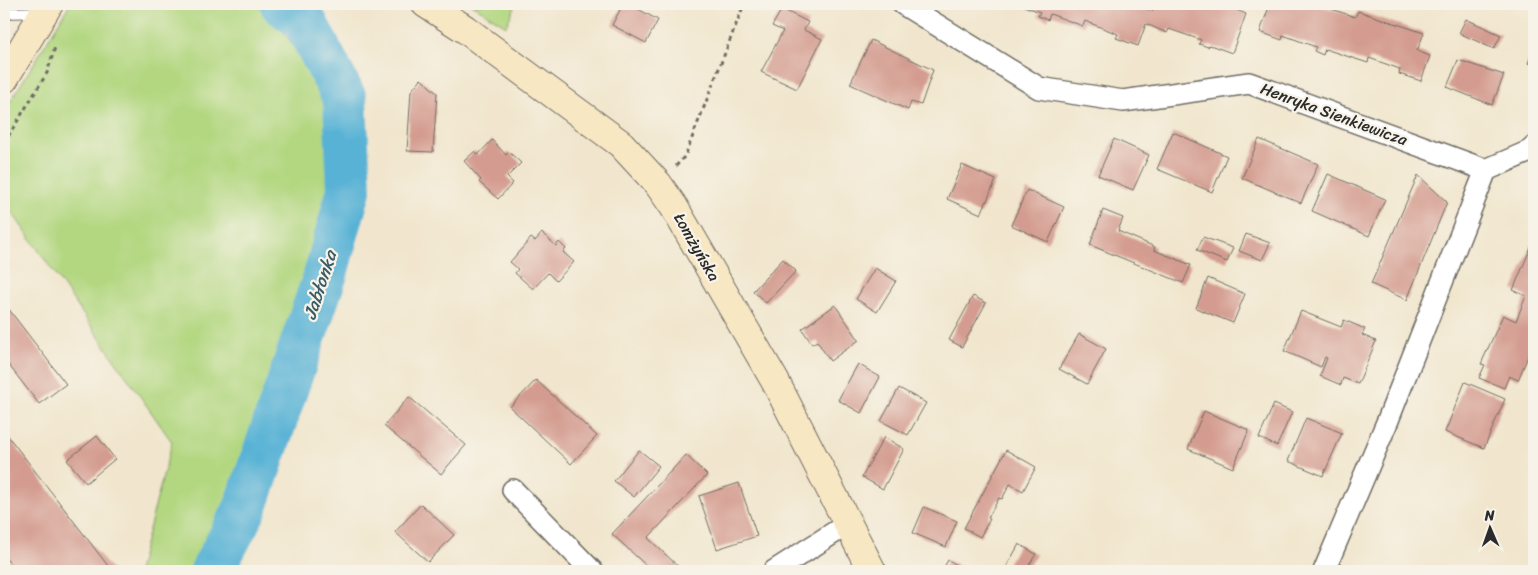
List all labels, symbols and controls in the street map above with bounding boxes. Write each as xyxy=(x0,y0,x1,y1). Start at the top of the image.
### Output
street label: Henryka Sienkiewicza xyxy=(1256,74,1413,154)
street label: Łomżyńska xyxy=(666,207,728,287)
water label: Jabłonka xyxy=(294,245,347,324)
north arrow xyxy=(1466,502,1516,552)
text: N xyxy=(1483,503,1495,528)

